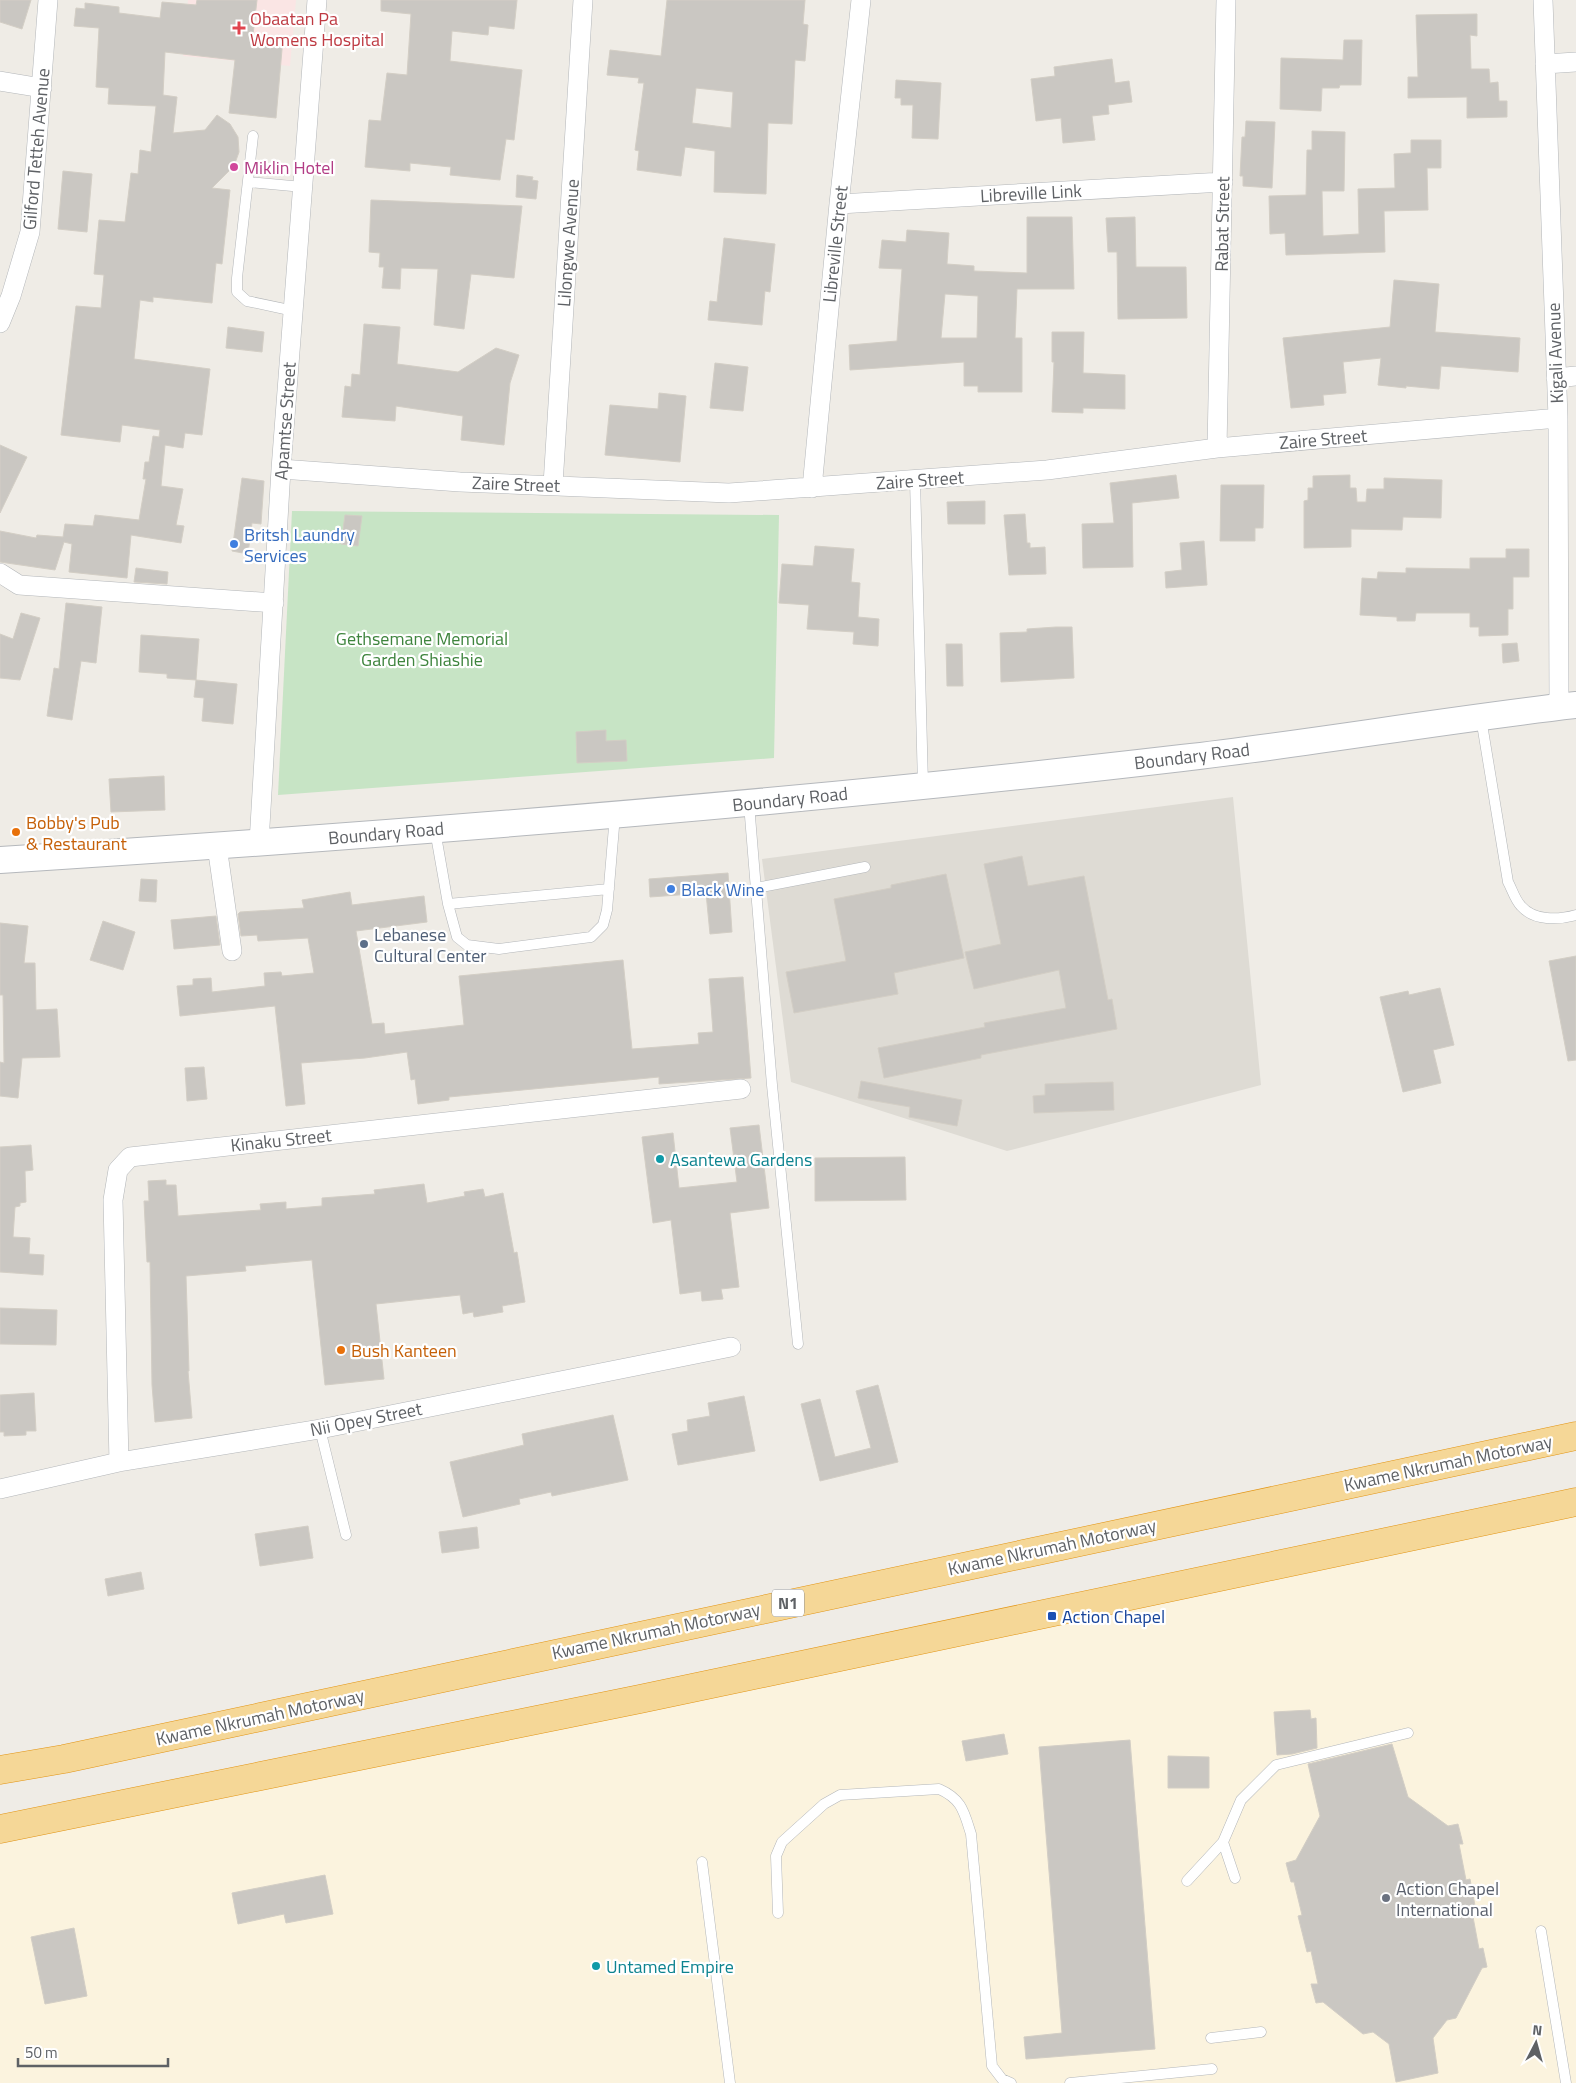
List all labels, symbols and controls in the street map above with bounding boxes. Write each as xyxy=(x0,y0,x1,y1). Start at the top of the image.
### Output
place label: Obaatan Pa Womens Hospital xyxy=(250,5,384,53)
marker: Obaatan Pa Womens Hospital xyxy=(232,21,246,35)
street label: Gilford Tetteh Avenue xyxy=(15,67,57,231)
place label: Miklin Hotel xyxy=(244,154,334,181)
marker: Miklin Hotel xyxy=(228,161,240,173)
street label: Rabat Street xyxy=(1208,175,1236,272)
street label: Libreville Link xyxy=(979,177,1083,209)
street label: Lilongwe Avenue xyxy=(550,178,586,308)
street label: Libreville Street xyxy=(815,184,855,304)
street label: Kigali Avenue xyxy=(1540,302,1570,404)
street label: Apamtse Street xyxy=(267,360,303,481)
street label: Zaire Street xyxy=(1278,422,1369,456)
street label: Zaire Street xyxy=(875,463,966,497)
street label: Zaire Street xyxy=(471,469,561,499)
place label: Britsh Laundry Services xyxy=(244,521,355,569)
marker: Britsh Laundry Services xyxy=(228,538,240,550)
park label: Gethsemane Memorial Garden Shiashie xyxy=(336,625,508,673)
street label: Boundary Road xyxy=(1133,736,1251,776)
street label: Boundary Road xyxy=(731,779,849,819)
place label: Bobby's Pub & Restaurant xyxy=(26,809,127,857)
street label: Boundary Road xyxy=(327,814,445,852)
marker: Bobby's Pub & Restaurant xyxy=(10,826,22,838)
place label: Black Wine xyxy=(681,876,764,903)
marker: Black Wine xyxy=(665,883,677,895)
place label: Lebanese Cultural Center xyxy=(374,921,487,969)
marker: Lebanese Cultural Center xyxy=(358,938,370,950)
street label: Kinaku Street xyxy=(229,1121,334,1159)
place label: Asantewa Gardens xyxy=(670,1146,812,1173)
marker: Asantewa Gardens xyxy=(654,1153,666,1165)
place label: Bush Kanteen xyxy=(351,1337,457,1364)
marker: Bush Kanteen xyxy=(335,1344,347,1356)
street label: Nii Opey Street xyxy=(308,1395,425,1443)
street label: Kwame Nkrumah Motorway xyxy=(1341,1428,1555,1498)
street label: Kwame Nkrumah Motorway xyxy=(945,1512,1159,1582)
road number: N1 xyxy=(772,1590,804,1616)
street label: Kwame Nkrumah Motorway xyxy=(549,1596,763,1666)
place label: Action Chapel xyxy=(1062,1603,1165,1630)
marker: Action Chapel xyxy=(1046,1610,1058,1622)
street label: Kwame Nkrumah Motorway xyxy=(153,1682,367,1752)
place label: Action Chapel International xyxy=(1396,1875,1499,1923)
marker: Action Chapel International xyxy=(1380,1892,1392,1904)
place label: Untamed Empire xyxy=(606,1953,734,1980)
marker: Untamed Empire xyxy=(590,1960,602,1972)
north arrow xyxy=(1511,2018,1561,2068)
text: N xyxy=(1531,2019,1543,2041)
scale bar xyxy=(18,2036,168,2068)
text: 50 m xyxy=(25,2041,58,2064)

